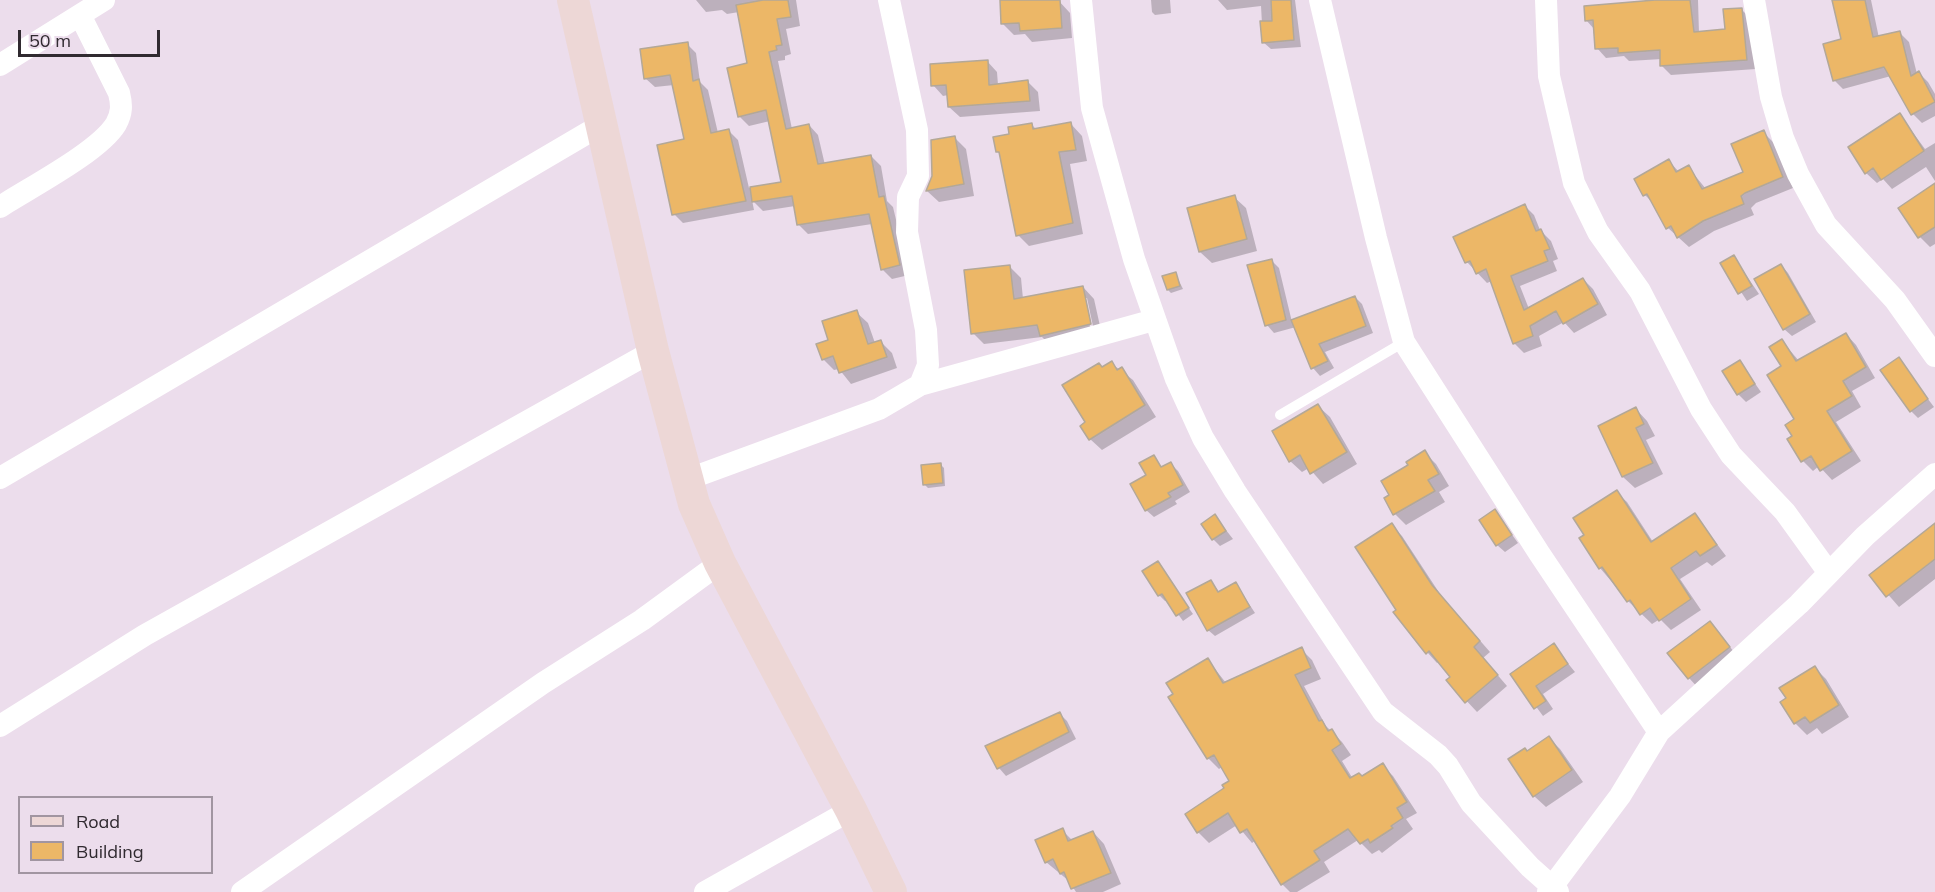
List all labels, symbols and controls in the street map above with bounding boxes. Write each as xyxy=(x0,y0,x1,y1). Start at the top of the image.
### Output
scale bar xyxy=(21,18,164,56)
text: 50 m xyxy=(29,29,71,52)
legend xyxy=(18,796,213,874)
text: Road xyxy=(76,810,120,833)
text: Building xyxy=(76,840,144,863)

